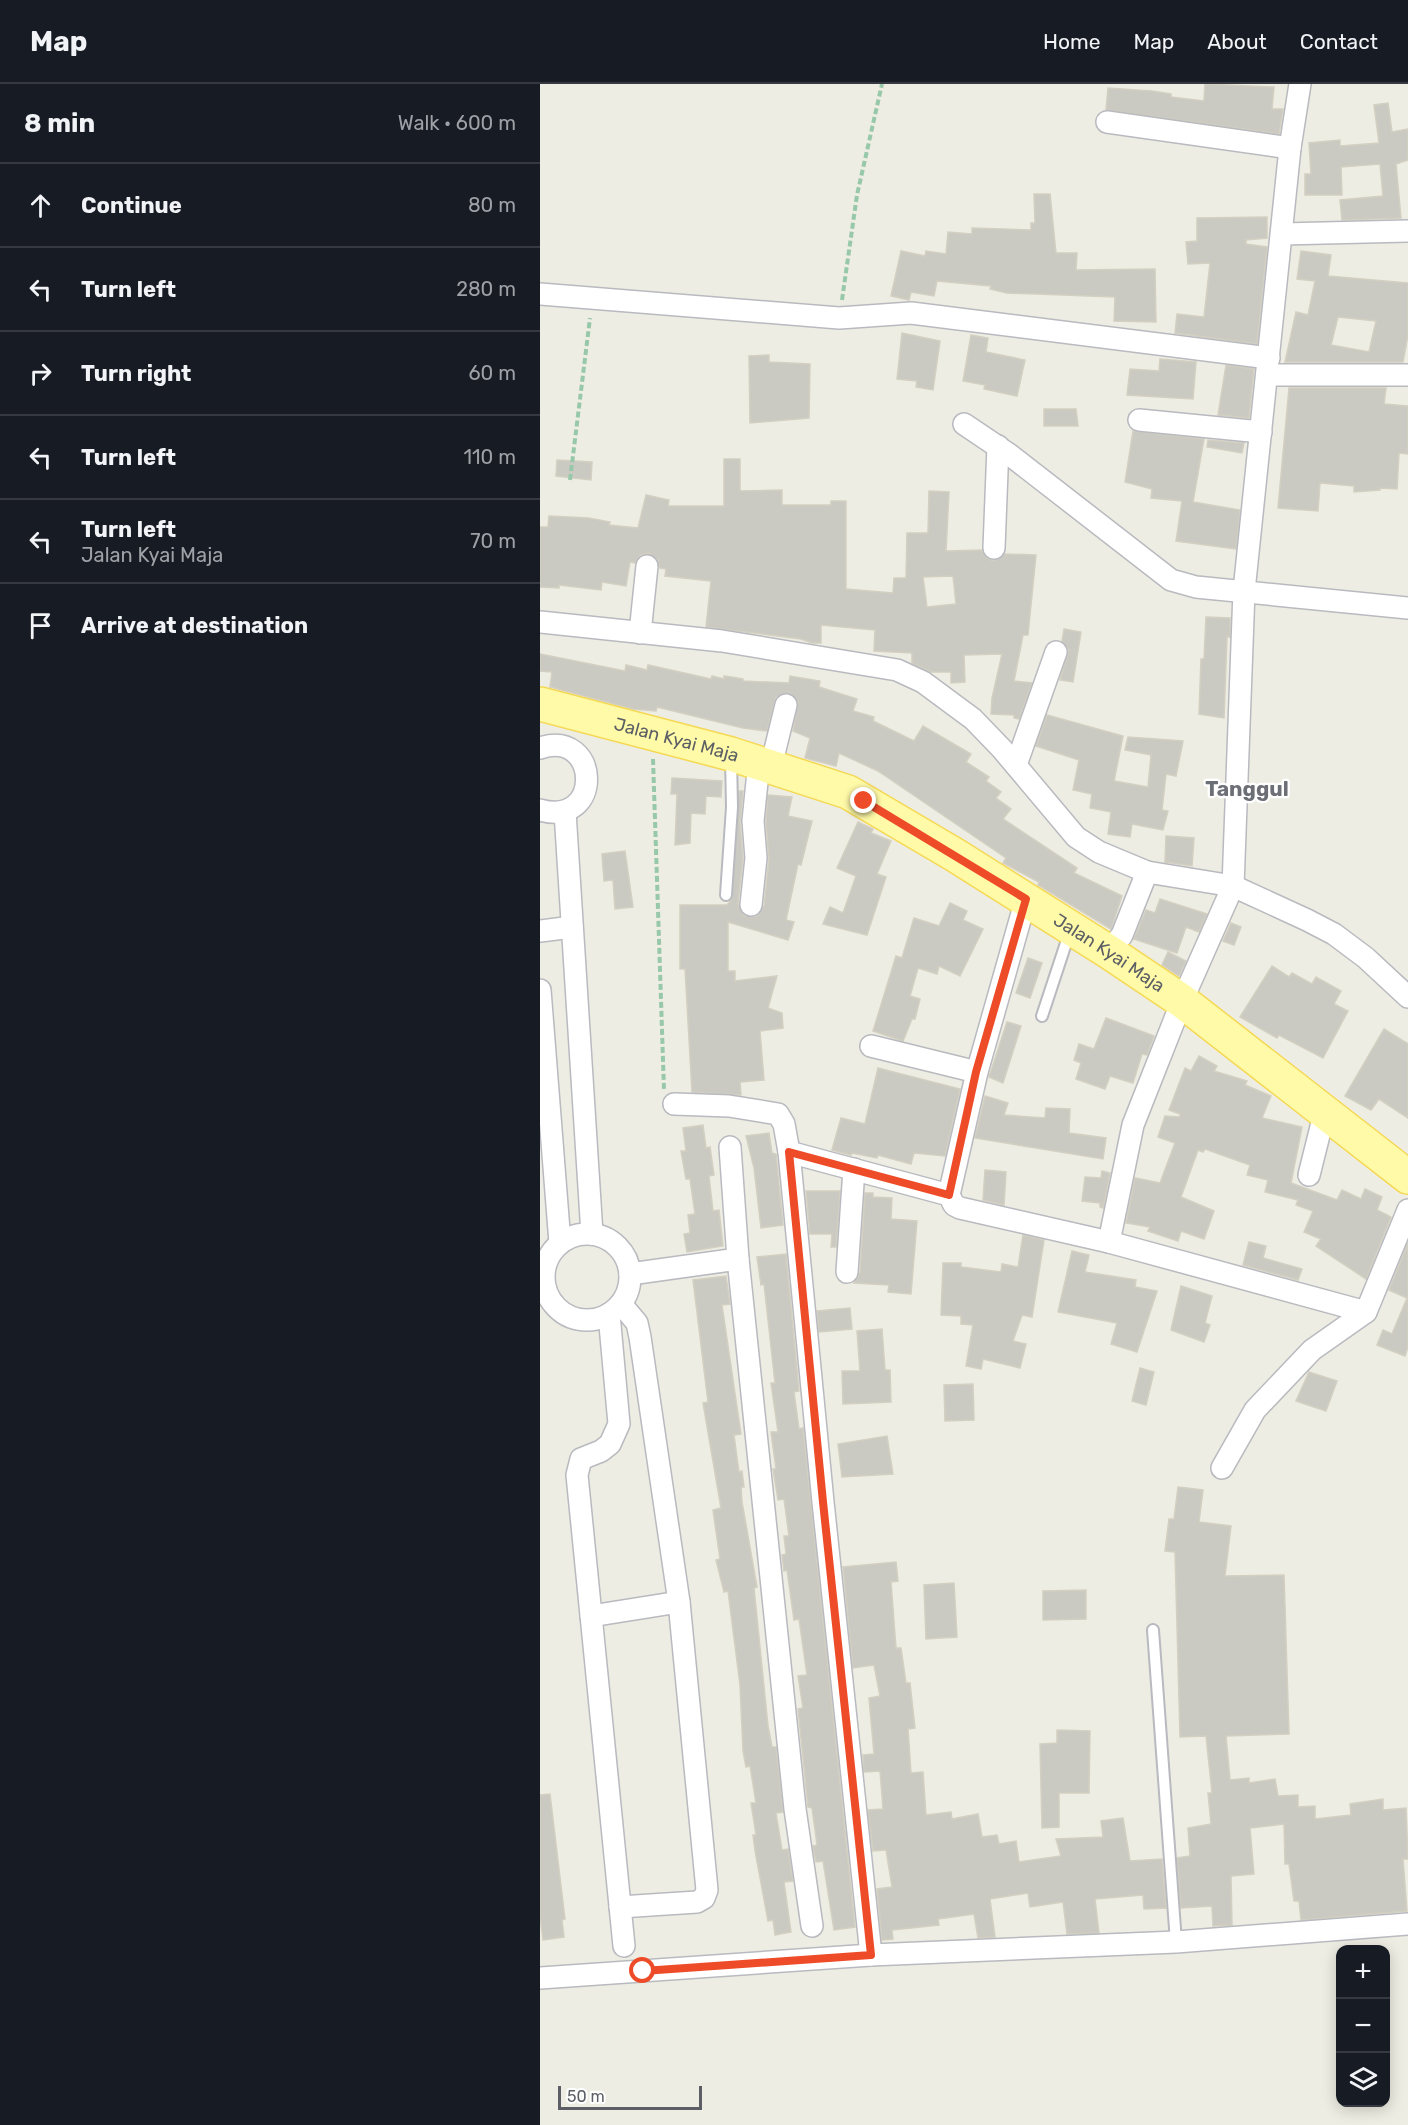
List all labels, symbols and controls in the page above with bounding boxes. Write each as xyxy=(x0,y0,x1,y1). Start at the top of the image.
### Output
text: Map xyxy=(30,25,87,58)
text: Home xyxy=(1043,29,1100,54)
text: Map xyxy=(1133,29,1174,54)
text: About xyxy=(1207,29,1267,54)
text: Contact xyxy=(1300,29,1378,54)
text: 8 min xyxy=(24,108,95,139)
text: Walk · 600 m xyxy=(398,111,516,135)
icon: ahead xyxy=(24,189,57,222)
text: Continue xyxy=(81,192,182,219)
text: 80 m xyxy=(468,193,516,217)
icon: left xyxy=(24,273,57,306)
text: Turn left xyxy=(81,276,176,303)
text: 280 m xyxy=(456,277,516,301)
icon: right xyxy=(24,357,57,390)
text: Turn right xyxy=(81,360,191,387)
text: 60 m xyxy=(469,361,516,385)
icon: left xyxy=(24,441,57,474)
text: Turn left xyxy=(81,444,176,471)
text: 110 m xyxy=(464,445,516,469)
text: Turn left xyxy=(81,516,176,543)
icon: left xyxy=(24,525,57,558)
text: 70 m xyxy=(470,529,516,553)
text: Jalan Kyai Maja xyxy=(81,543,223,567)
icon: arrive xyxy=(24,609,57,642)
text: Arrive at destination xyxy=(81,612,308,639)
street label: Jalan Kyai Maja xyxy=(612,713,742,767)
district label: Tanggul xyxy=(1205,776,1289,801)
route end xyxy=(850,787,876,813)
street label: Jalan Kyai Maja xyxy=(1049,909,1169,997)
map controls xyxy=(1336,1945,1390,2107)
button: + xyxy=(1336,1945,1390,1999)
route start xyxy=(629,1957,655,1983)
button: − xyxy=(1336,1999,1390,2053)
button: layers xyxy=(1336,2053,1390,2107)
scale bar xyxy=(558,2083,702,2110)
text: 50 m xyxy=(567,2087,605,2106)

